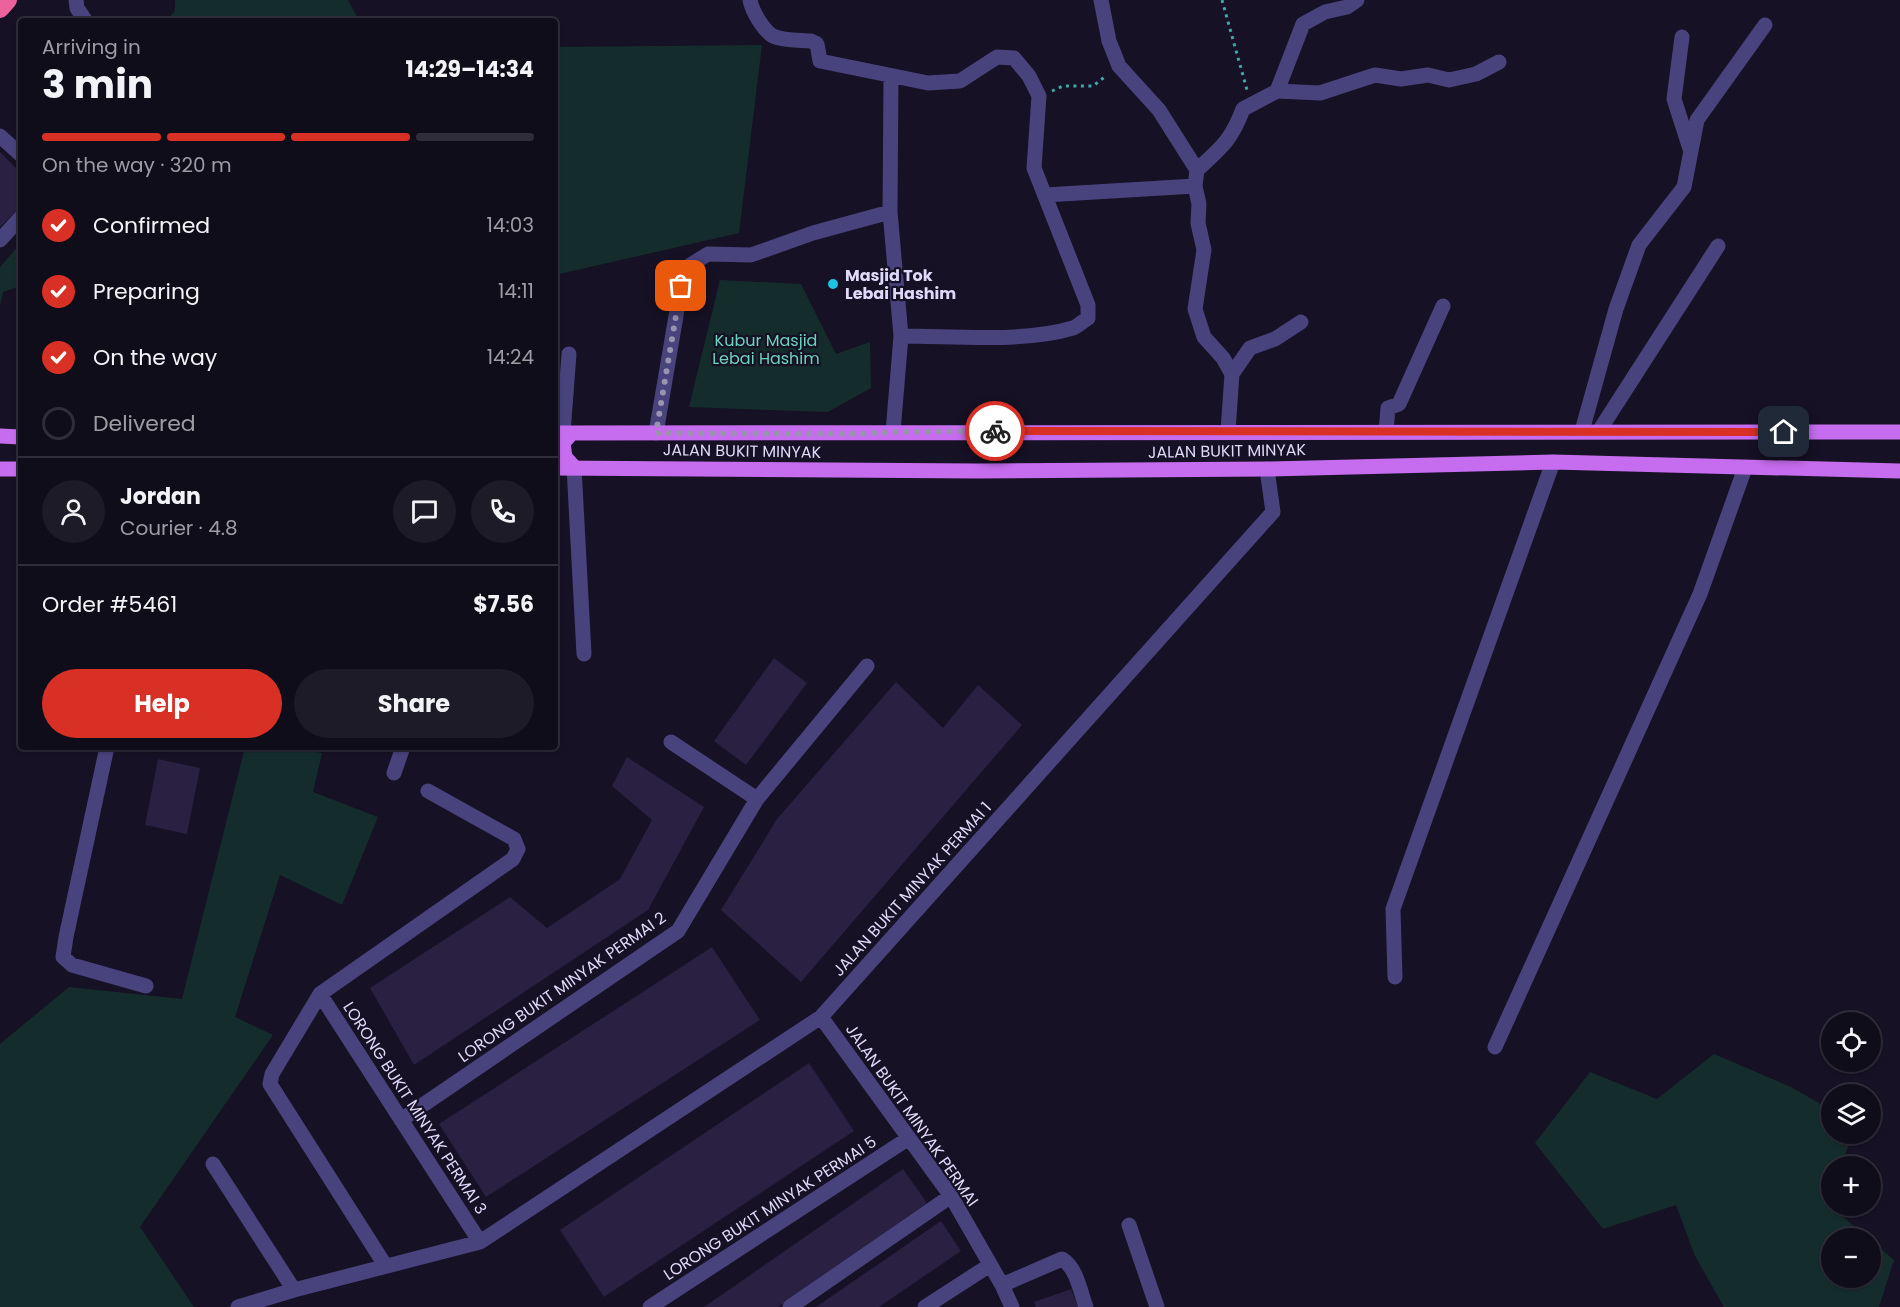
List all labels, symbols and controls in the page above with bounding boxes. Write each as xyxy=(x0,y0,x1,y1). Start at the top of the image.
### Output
text: Arriving in xyxy=(42,33,141,61)
text: 14:29–14:34 xyxy=(406,54,534,85)
text: 3 min xyxy=(42,57,153,112)
text: On the way · 320 m xyxy=(42,151,232,179)
icon: check xyxy=(42,209,75,242)
text: Confirmed xyxy=(93,210,210,241)
text: 14:03 xyxy=(486,211,534,239)
pin xyxy=(655,260,706,311)
place label: Masjid Tok Lebai Hashim xyxy=(845,264,956,305)
icon: bag xyxy=(664,269,697,302)
icon: check xyxy=(42,275,75,308)
text: Preparing xyxy=(93,276,200,307)
text: 14:11 xyxy=(498,277,534,305)
marker: Masjid Tok Lebai Hashim xyxy=(826,277,840,291)
park label: Kubur Masjid Lebai Hashim xyxy=(712,329,820,370)
icon: check xyxy=(42,341,75,374)
text: On the way xyxy=(93,342,217,373)
text: 14:24 xyxy=(487,343,534,371)
courier xyxy=(965,401,1025,461)
pin xyxy=(1758,406,1809,457)
text: Delivered xyxy=(93,408,196,439)
icon: bike xyxy=(979,415,1012,448)
icon: home xyxy=(1767,415,1800,448)
street label: JALAN BUKIT MINYAK xyxy=(663,438,822,464)
street label: JALAN BUKIT MINYAK xyxy=(1148,438,1307,464)
button: person xyxy=(42,480,105,543)
button: chat xyxy=(393,480,456,543)
button: phone xyxy=(471,480,534,543)
text: Jordan xyxy=(120,481,201,512)
text: Courier · 4.8 xyxy=(120,514,238,542)
text: Order #5461 xyxy=(42,589,177,620)
text: $7.56 xyxy=(473,589,534,620)
button: Help xyxy=(42,669,282,738)
button: Share xyxy=(294,669,534,738)
street label: JALAN BUKIT MINYAK PERMAI 1 xyxy=(827,797,997,981)
street label: LORONG BUKIT MINYAK PERMAI 2 xyxy=(453,906,671,1068)
street label: LORONG BUKIT MINYAK PERMAI 3 xyxy=(338,997,492,1219)
map controls xyxy=(1821,1012,1881,1288)
button: locate xyxy=(1821,1012,1881,1072)
street label: JALAN BUKIT MINYAK PERMAI xyxy=(840,1019,984,1211)
button: layers xyxy=(1821,1084,1881,1144)
street label: LORONG BUKIT MINYAK PERMAI 5 xyxy=(659,1130,881,1286)
button: + xyxy=(1821,1156,1881,1216)
button: − xyxy=(1821,1228,1881,1288)

